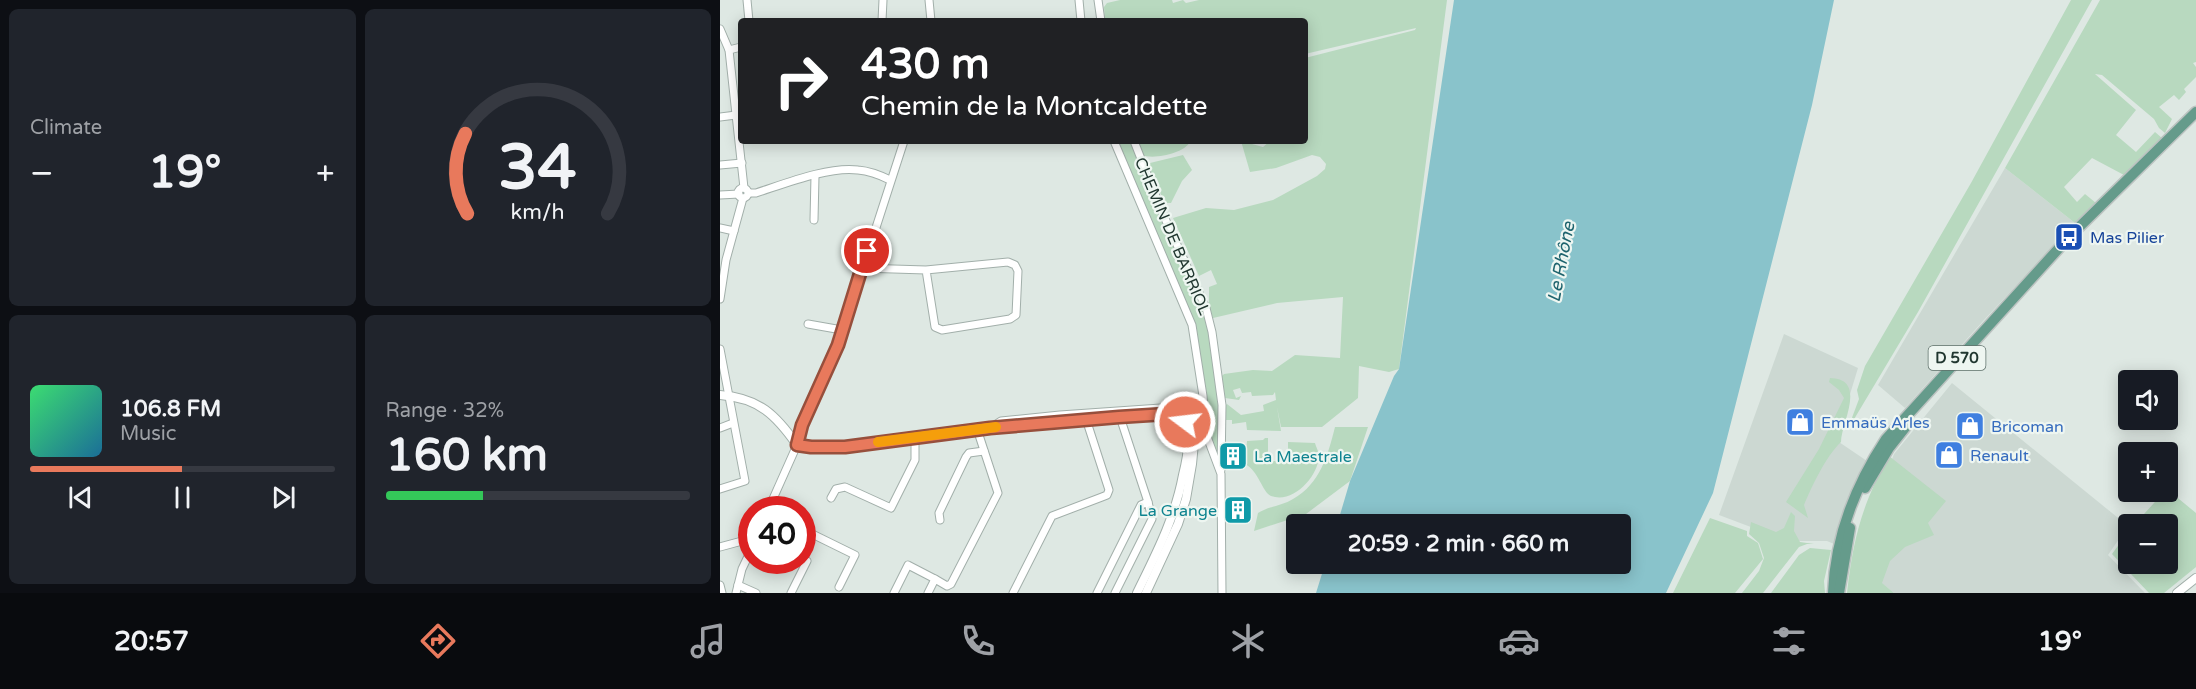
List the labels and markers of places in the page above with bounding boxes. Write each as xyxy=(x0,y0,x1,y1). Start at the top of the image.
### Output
bus stop icon: Mas Pilier xyxy=(2053,221,2085,253)
pin xyxy=(841,225,892,276)
place label: Mas Pilier xyxy=(2090,228,2165,248)
shop icon: Emmaüs Arles xyxy=(1784,406,1816,438)
shop icon: Bricoman xyxy=(1954,410,1986,442)
place label: Emmaüs Arles xyxy=(1821,413,1930,433)
place label: Bricoman xyxy=(1991,417,2064,437)
shop icon: Renault xyxy=(1933,439,1965,471)
building icon: La Maestrale xyxy=(1217,440,1249,472)
place label: Renault xyxy=(1970,446,2029,466)
place label: La Maestrale xyxy=(1254,447,1352,467)
building icon: La Grange xyxy=(1222,494,1254,526)
place label: La Grange xyxy=(1139,501,1217,521)

